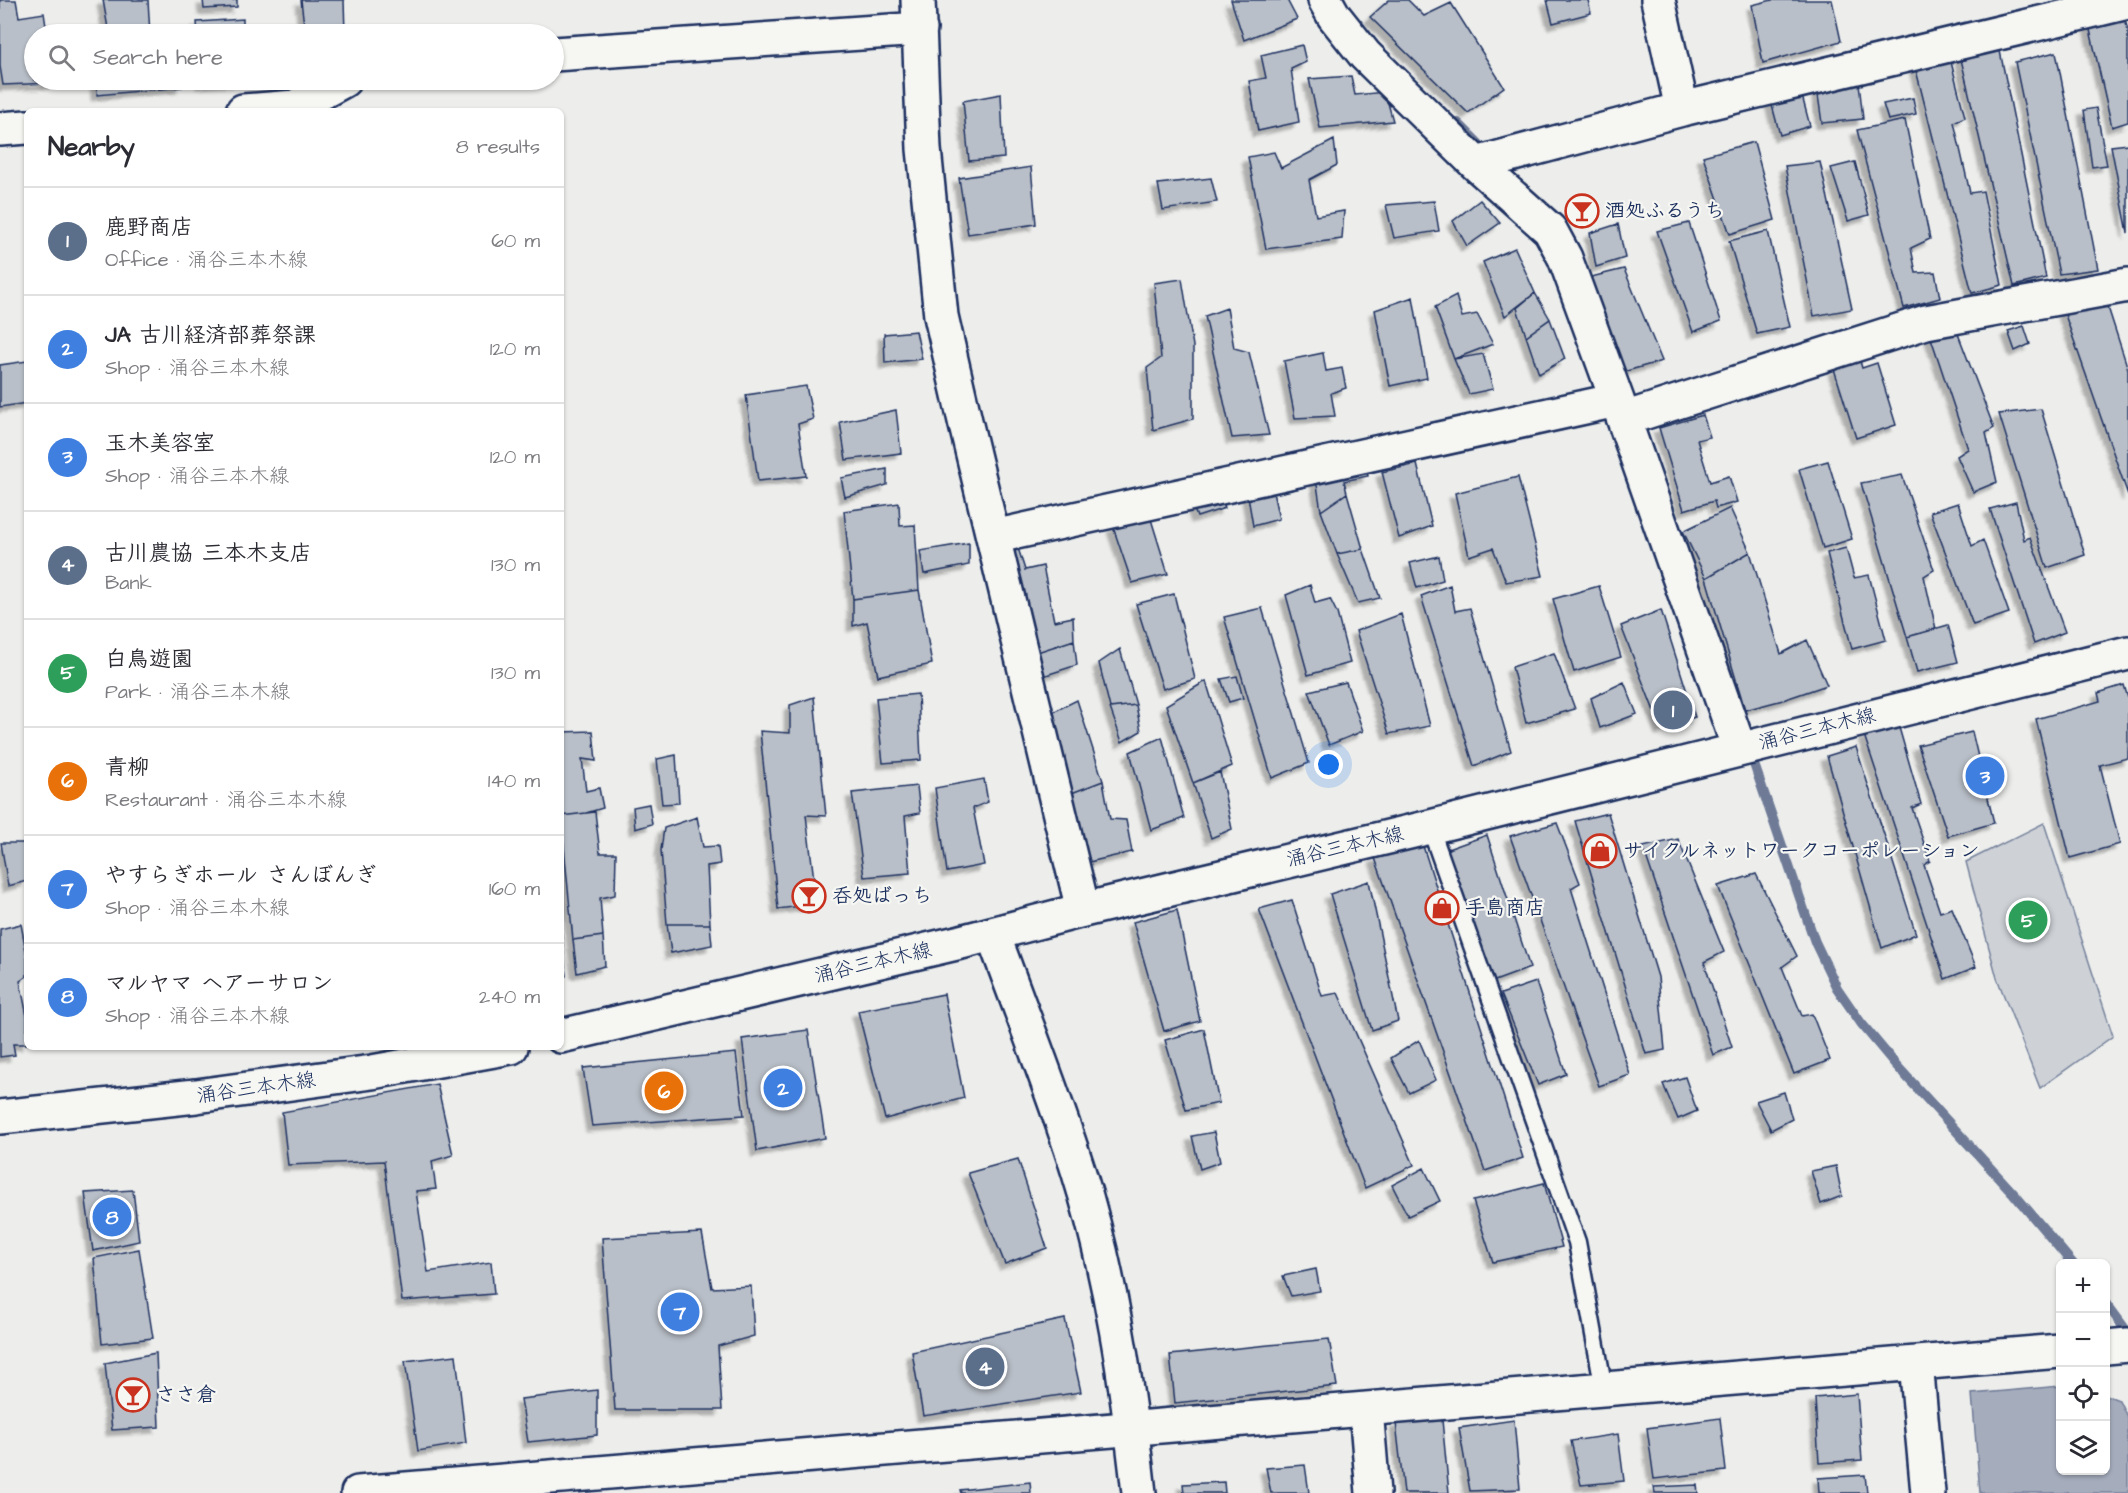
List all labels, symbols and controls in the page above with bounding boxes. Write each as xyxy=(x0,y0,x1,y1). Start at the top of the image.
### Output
search box xyxy=(24,24,564,90)
icon: search xyxy=(45,41,78,74)
text: Search here xyxy=(93,42,223,73)
text: Nearby xyxy=(48,129,135,165)
text: 8 results xyxy=(456,133,540,161)
bar icon: 酒処ふるうち xyxy=(1564,193,1600,229)
place label: 酒処ふるうち xyxy=(1605,197,1725,225)
text: 鹿野商店 xyxy=(105,212,193,243)
text: 1 xyxy=(66,227,69,255)
text: 60 m xyxy=(491,227,540,255)
text: Office · 涌谷三本木線 xyxy=(105,246,307,274)
text: JA 古川経済部葬祭課 xyxy=(105,320,316,351)
text: 2 xyxy=(62,335,73,363)
text: 120 m xyxy=(490,335,540,363)
text: Shop · 涌谷三本木線 xyxy=(105,354,289,382)
text: 玉木美容室 xyxy=(105,428,215,459)
text: 3 xyxy=(62,443,73,471)
text: 120 m xyxy=(490,443,540,471)
text: Shop · 涌谷三本木線 xyxy=(105,462,289,490)
text: 古川農協 三本木支店 xyxy=(105,538,312,569)
text: 4 xyxy=(61,551,74,579)
text: 130 m xyxy=(491,551,540,579)
text: Bank xyxy=(105,569,152,597)
text: 白鳥遊園 xyxy=(105,644,193,675)
text: 5 xyxy=(60,659,75,687)
text: 130 m xyxy=(491,659,540,687)
text: Park · 涌谷三本木線 xyxy=(105,678,290,706)
pin: 1 xyxy=(1654,688,1692,732)
street label: 涌谷三本木線 xyxy=(1755,701,1879,757)
your location xyxy=(1314,750,1343,779)
text: 青柳 xyxy=(105,752,149,783)
pin: 3 xyxy=(1966,754,2004,798)
text: 6 xyxy=(61,767,74,795)
text: 140 m xyxy=(488,767,540,795)
text: Restaurant · 涌谷三本木線 xyxy=(105,786,347,814)
street label: 涌谷三本木線 xyxy=(1283,820,1407,874)
shop icon: サイクルネットワークコーポレーション xyxy=(1582,833,1618,869)
place label: サイクルネットワークコーポレーション xyxy=(1623,837,1979,865)
text: やすらぎホール さんぼんぎ xyxy=(105,860,377,891)
text: 7 xyxy=(61,875,74,903)
text: 160 m xyxy=(489,875,540,903)
bar icon: 呑処ばっち xyxy=(791,878,827,914)
place label: 呑処ばっち xyxy=(832,882,932,910)
shop icon: 手島商店 xyxy=(1424,890,1460,926)
text: Shop · 涌谷三本木線 xyxy=(105,894,289,922)
place label: 手島商店 xyxy=(1465,894,1545,922)
pin: 5 xyxy=(2008,898,2048,942)
street label: 涌谷三本木線 xyxy=(811,936,935,990)
text: マルヤマ ヘアーサロン xyxy=(105,968,333,999)
text: 8 xyxy=(61,983,74,1011)
text: 240 m xyxy=(479,983,540,1011)
text: Shop · 涌谷三本木線 xyxy=(105,1002,289,1030)
street label: 涌谷三本木線 xyxy=(195,1066,317,1110)
pin: 2 xyxy=(764,1066,802,1110)
pin: 6 xyxy=(644,1068,684,1114)
pin: 8 xyxy=(92,1194,132,1240)
map controls xyxy=(2056,1259,2110,1475)
button: + xyxy=(2056,1259,2110,1313)
pin: 7 xyxy=(660,1290,700,1334)
button: − xyxy=(2056,1313,2110,1367)
pin: 4 xyxy=(966,1344,1004,1390)
button: locate xyxy=(2056,1367,2110,1421)
bar icon: ささ倉 xyxy=(115,1377,151,1413)
place label: ささ倉 xyxy=(156,1381,216,1409)
button: layers xyxy=(2056,1421,2110,1475)

